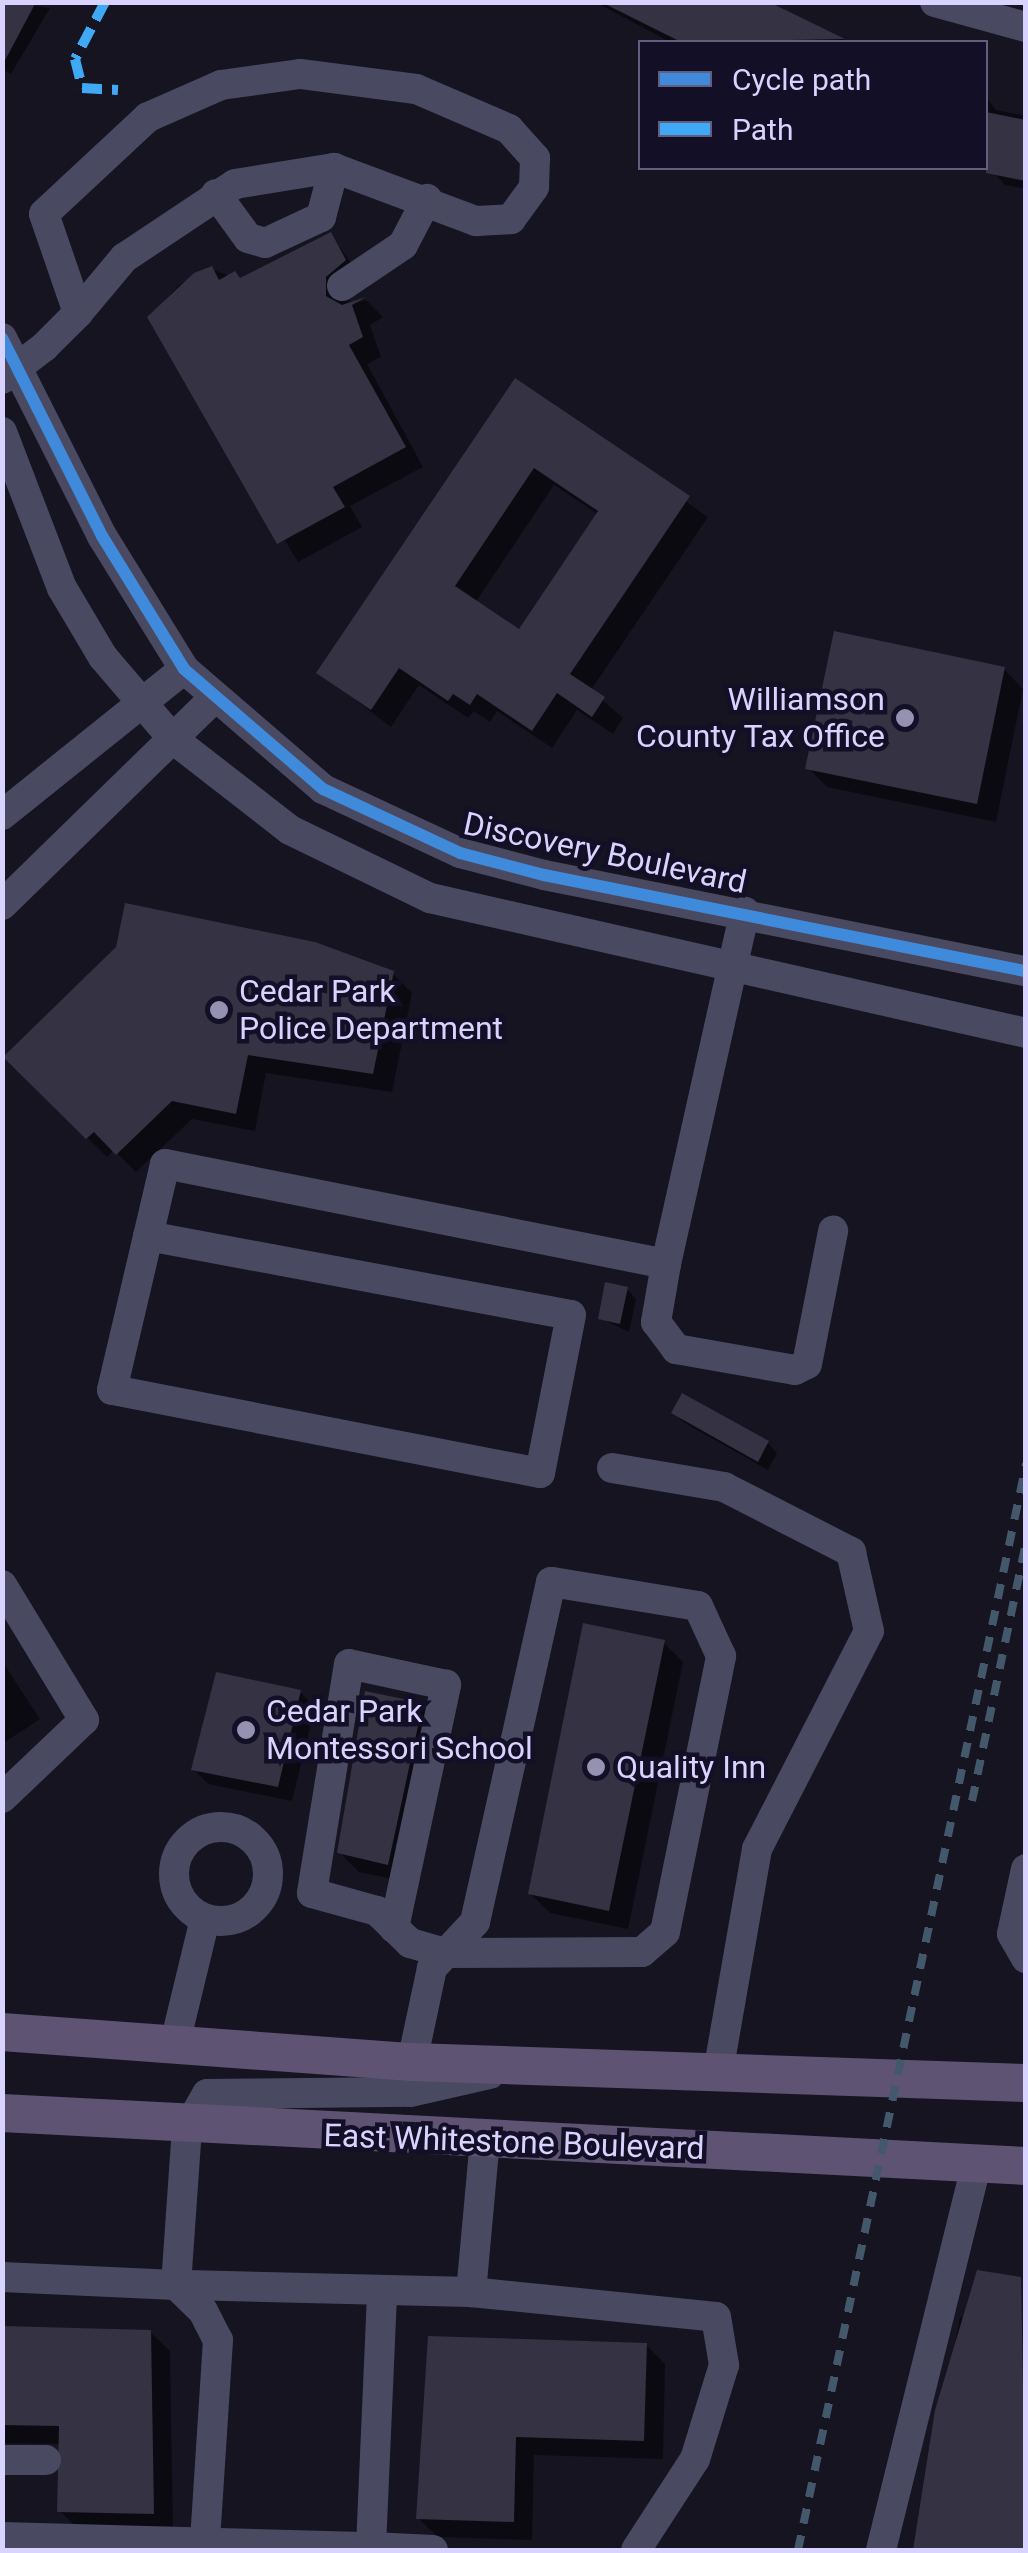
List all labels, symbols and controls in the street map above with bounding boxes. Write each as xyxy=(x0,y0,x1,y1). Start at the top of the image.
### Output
legend xyxy=(638,40,988,170)
text: Cycle path xyxy=(732,62,871,97)
text: Path xyxy=(732,112,793,147)
place label: Williamson County Tax Office xyxy=(635,681,885,756)
marker: Williamson County Tax Office xyxy=(894,707,916,729)
street label: Discovery Boulevard xyxy=(460,804,750,902)
place label: Cedar Park Police Department xyxy=(239,973,503,1048)
marker: Cedar Park Police Department xyxy=(208,999,230,1021)
place label: Cedar Park Montessori School xyxy=(266,1693,533,1768)
marker: Cedar Park Montessori School xyxy=(235,1719,257,1741)
place label: Quality Inn xyxy=(616,1748,766,1786)
marker: Quality Inn xyxy=(585,1756,607,1778)
street label: East Whitestone Boulevard xyxy=(323,2116,705,2168)

